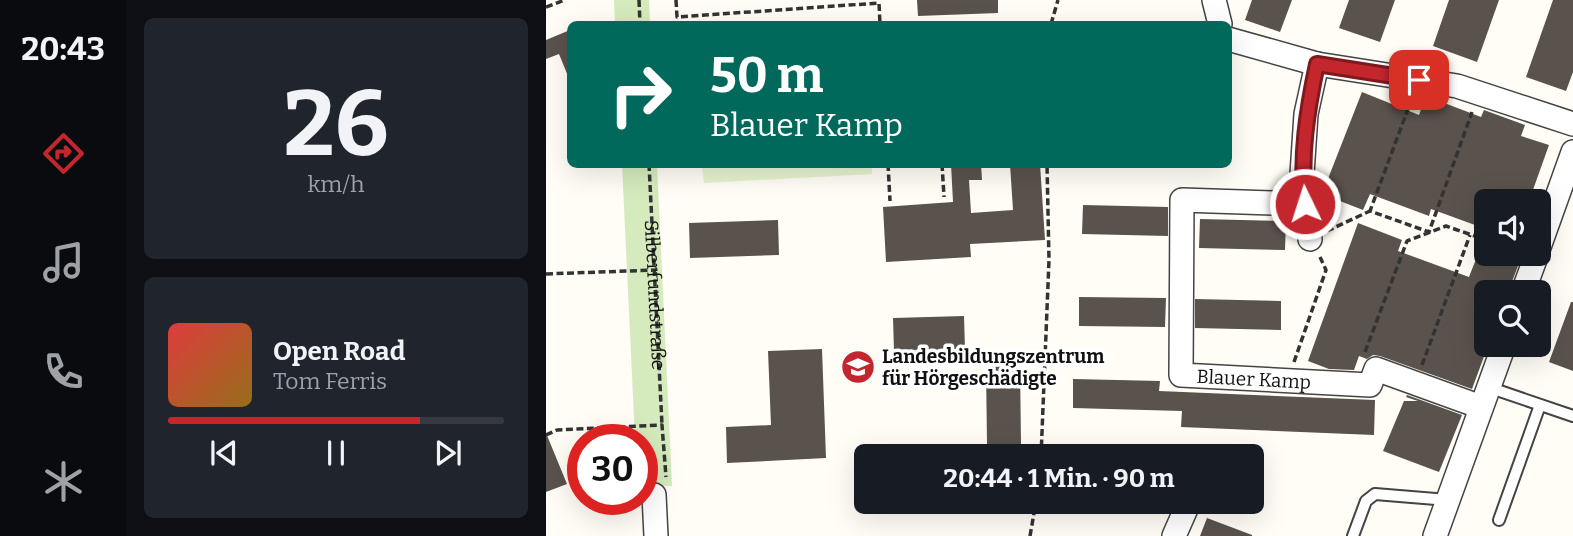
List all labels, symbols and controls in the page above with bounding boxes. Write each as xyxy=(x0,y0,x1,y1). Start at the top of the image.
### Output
text: 20:43 xyxy=(21,30,105,68)
text: 50 m xyxy=(710,46,823,105)
icon: right xyxy=(595,49,686,140)
pin xyxy=(1389,50,1449,110)
icon: arrive xyxy=(1400,61,1438,99)
text: 26 xyxy=(283,70,389,179)
text: Blauer Kamp xyxy=(710,106,903,144)
icon: directions xyxy=(39,129,88,178)
position arrow xyxy=(1268,167,1342,241)
text: km/h xyxy=(308,170,364,198)
map controls xyxy=(1474,189,1551,357)
button: sound xyxy=(1474,189,1551,266)
street label: Silberfundstraße xyxy=(640,219,670,370)
icon: music xyxy=(39,238,88,287)
button: search xyxy=(1474,280,1551,357)
text: Open Road xyxy=(273,336,405,367)
place label: Landesbildungszentrum für Hörgeschädigte xyxy=(882,345,1104,390)
icon: phone xyxy=(39,347,88,396)
school or university icon: Landesbildungszentrum für Hörgeschädigte xyxy=(839,348,877,386)
street label: Blauer Kamp xyxy=(1196,365,1312,394)
text: Tom Ferris xyxy=(273,367,387,395)
speed limit sign: 30 xyxy=(567,424,658,515)
icon: previous xyxy=(205,434,243,472)
icon: pause xyxy=(317,434,355,472)
icon: next xyxy=(429,434,467,472)
icon: climate xyxy=(39,457,88,506)
text: 20:44 · 1 Min. · 90 m xyxy=(943,463,1175,494)

